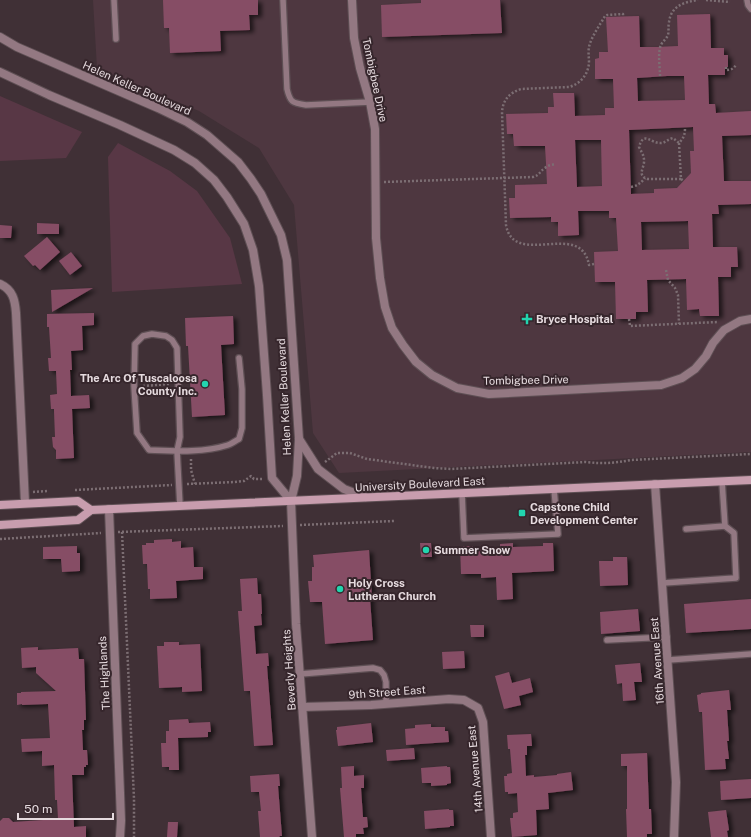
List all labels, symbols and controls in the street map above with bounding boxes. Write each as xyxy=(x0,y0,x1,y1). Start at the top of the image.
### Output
street label: Tombigbee Drive xyxy=(360,37,390,123)
street label: Helen Keller Boulevard xyxy=(81,59,193,117)
marker: Bryce Hospital xyxy=(521,313,533,325)
place label: Bryce Hospital xyxy=(536,313,614,325)
street label: Helen Keller Boulevard xyxy=(275,338,293,456)
place label: The Arc Of Tuscaloosa County Inc. xyxy=(80,372,197,397)
street label: Tombigbee Drive xyxy=(483,373,569,387)
marker: The Arc Of Tuscaloosa County Inc. xyxy=(200,379,210,389)
street label: University Boulevard East xyxy=(355,475,485,493)
place label: Capstone Child Development Center xyxy=(530,501,638,526)
marker: Capstone Child Development Center xyxy=(517,508,527,518)
place label: Summer Snow xyxy=(434,544,511,556)
marker: Summer Snow xyxy=(421,545,431,555)
place label: Holy Cross Lutheran Church xyxy=(348,577,436,602)
marker: Holy Cross Lutheran Church xyxy=(335,584,345,594)
street label: 16th Avenue East xyxy=(648,617,666,705)
street label: Beverly Heights xyxy=(280,629,298,711)
street label: The Highlands xyxy=(96,635,112,710)
street label: 9th Street East xyxy=(348,683,426,701)
street label: 14th Avenue East xyxy=(465,725,485,813)
scale bar xyxy=(18,795,113,821)
text: 50 m xyxy=(24,802,52,816)

